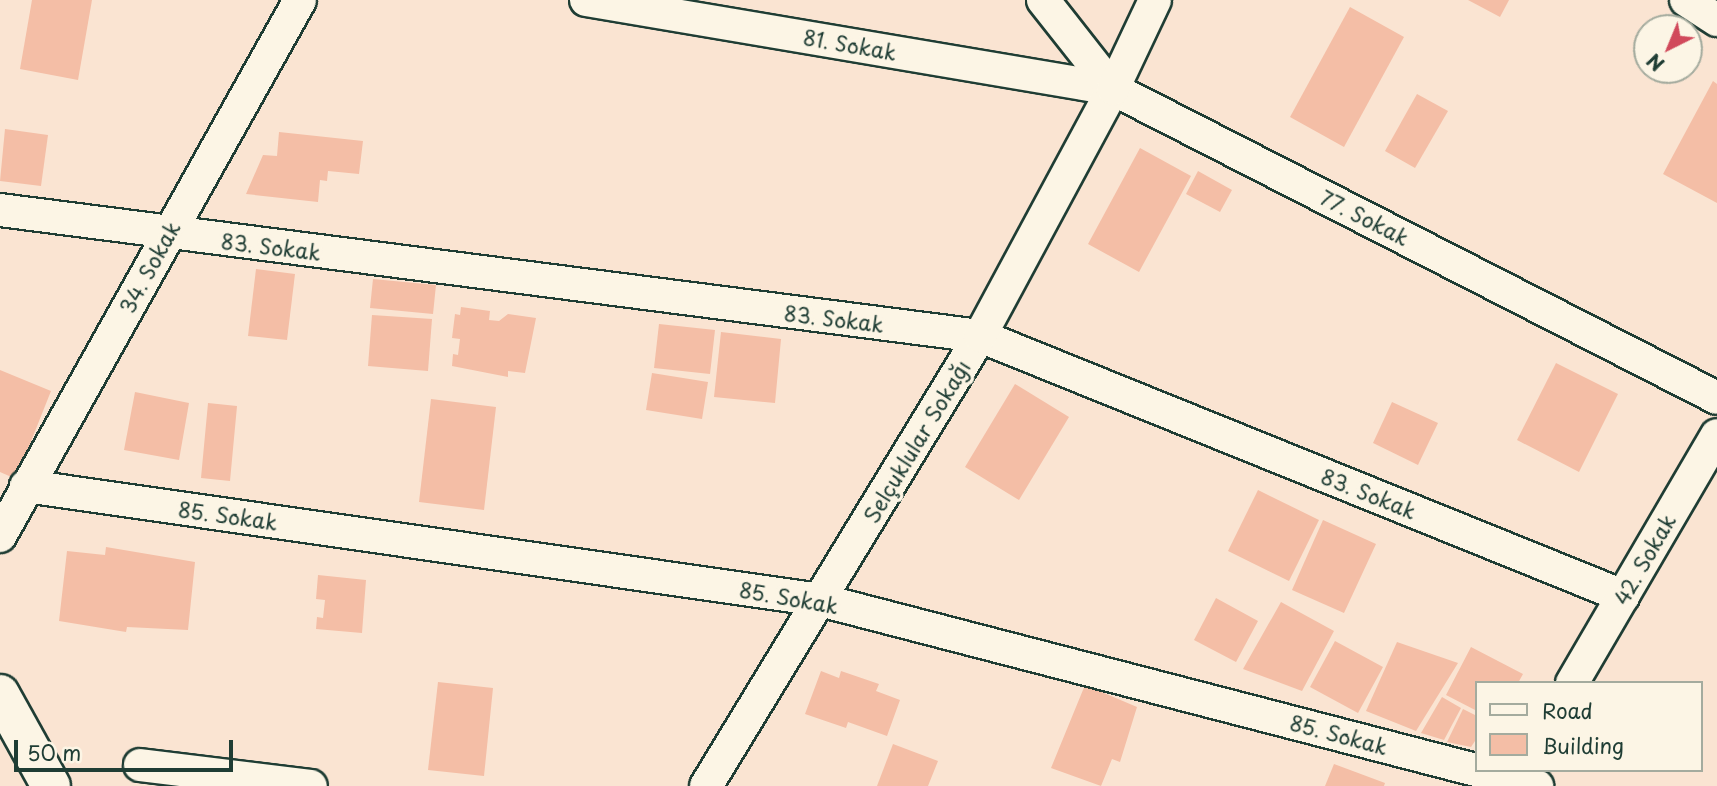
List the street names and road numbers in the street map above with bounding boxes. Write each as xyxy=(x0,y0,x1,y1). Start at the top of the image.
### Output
street label: 81. Sokak xyxy=(800,23,900,65)
street label: 77. Sokak xyxy=(1315,183,1415,251)
street label: 34. Sokak xyxy=(113,216,185,318)
street label: 83. Sokak xyxy=(219,227,323,265)
street label: 83. Sokak xyxy=(782,299,886,337)
street label: Selçuklular Sokağı xyxy=(857,355,975,527)
street label: 83. Sokak xyxy=(1317,462,1421,524)
street label: 85. Sokak xyxy=(176,495,280,535)
street label: 42. Sokak xyxy=(1607,508,1681,610)
street label: 85. Sokak xyxy=(737,576,841,618)
street label: 85. Sokak xyxy=(1287,709,1391,759)

